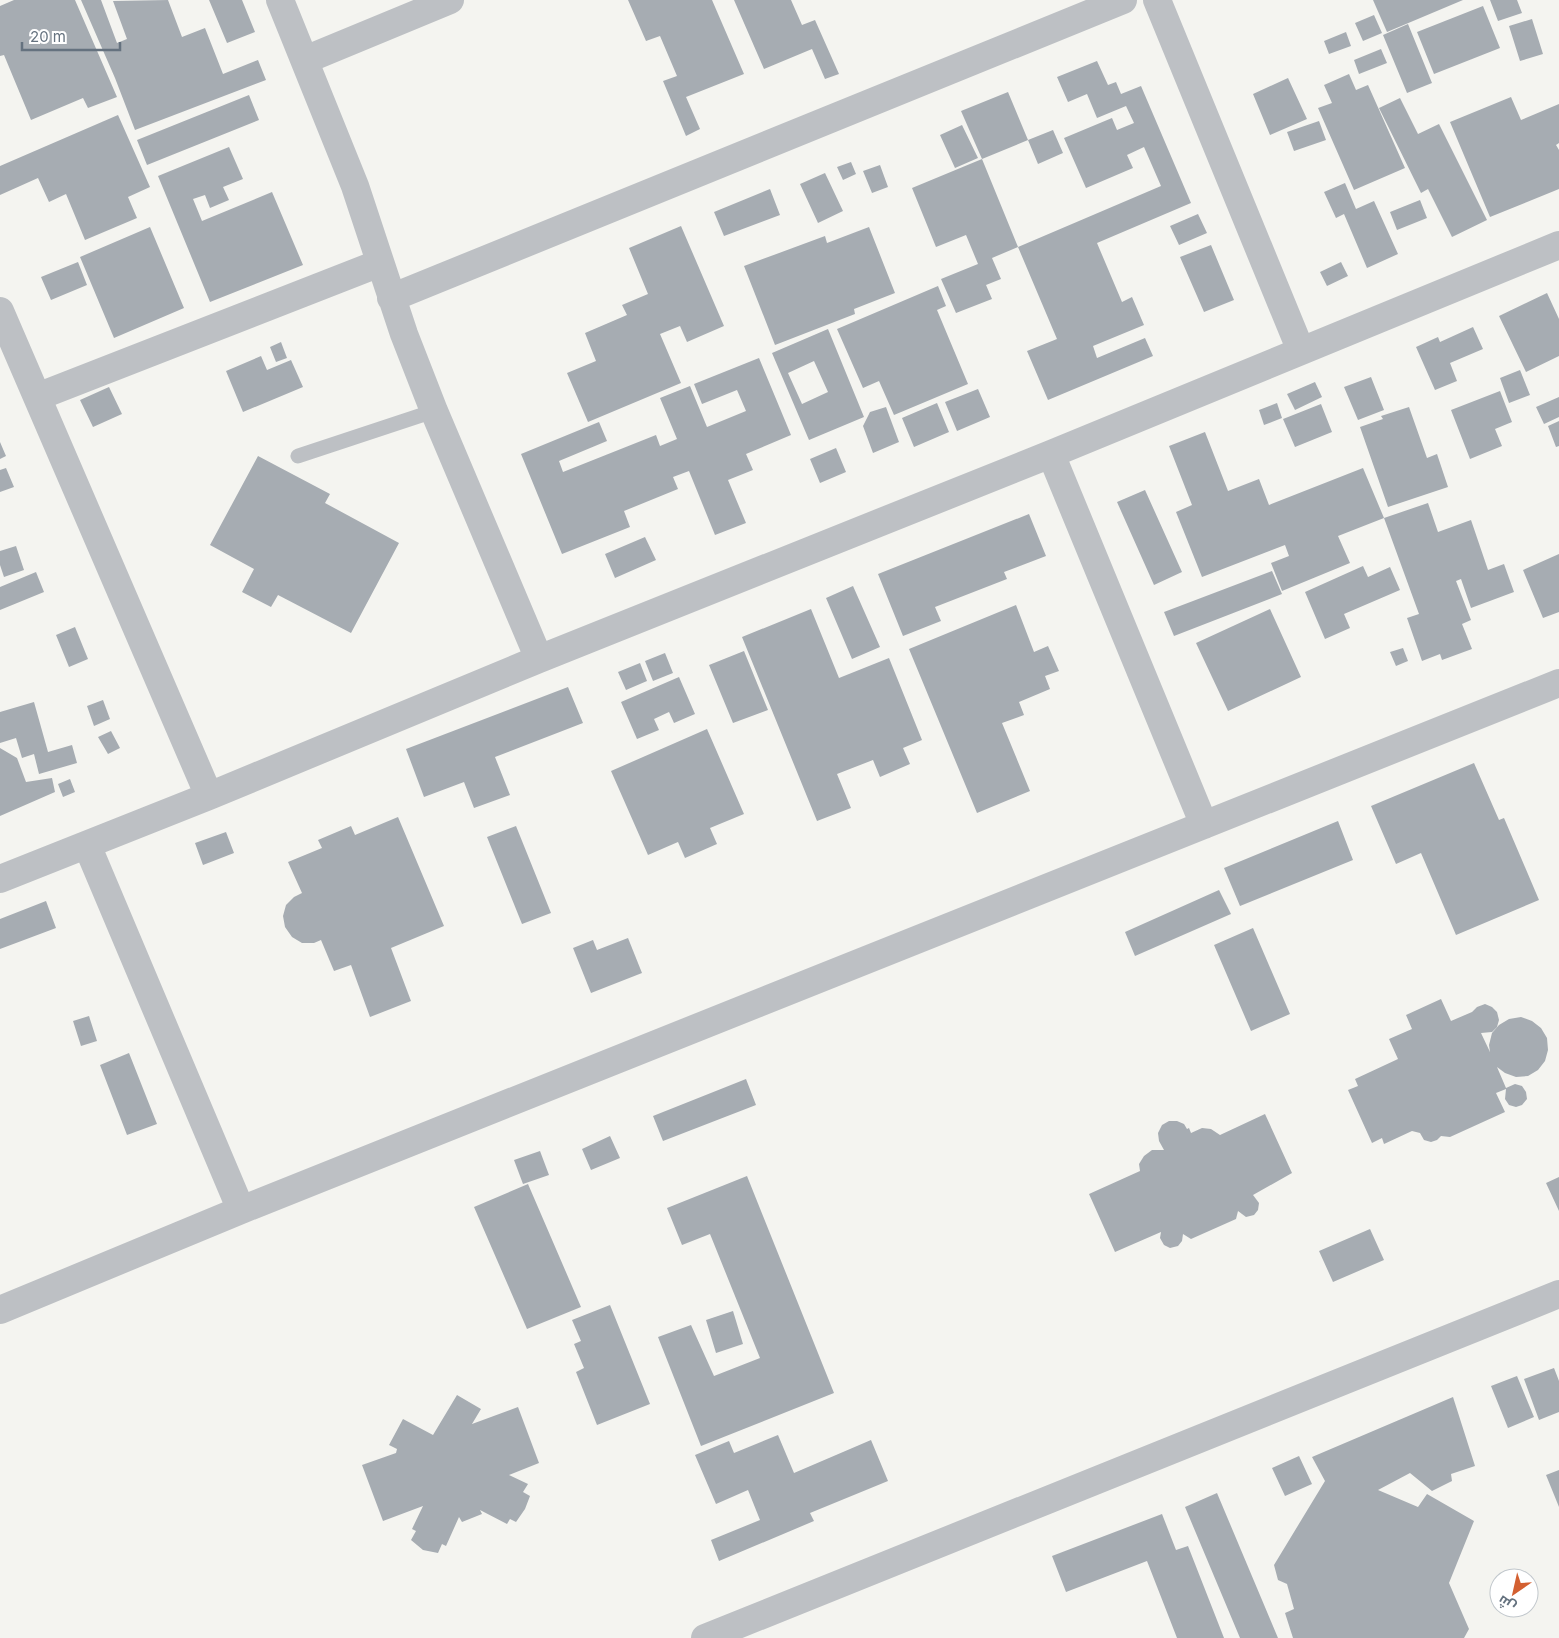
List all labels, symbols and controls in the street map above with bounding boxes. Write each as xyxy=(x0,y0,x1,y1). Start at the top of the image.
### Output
scale bar xyxy=(22,20,120,52)
text: 20 m xyxy=(30,27,66,46)
north arrow xyxy=(1489,1568,1539,1618)
text: ش xyxy=(1494,1591,1519,1616)

